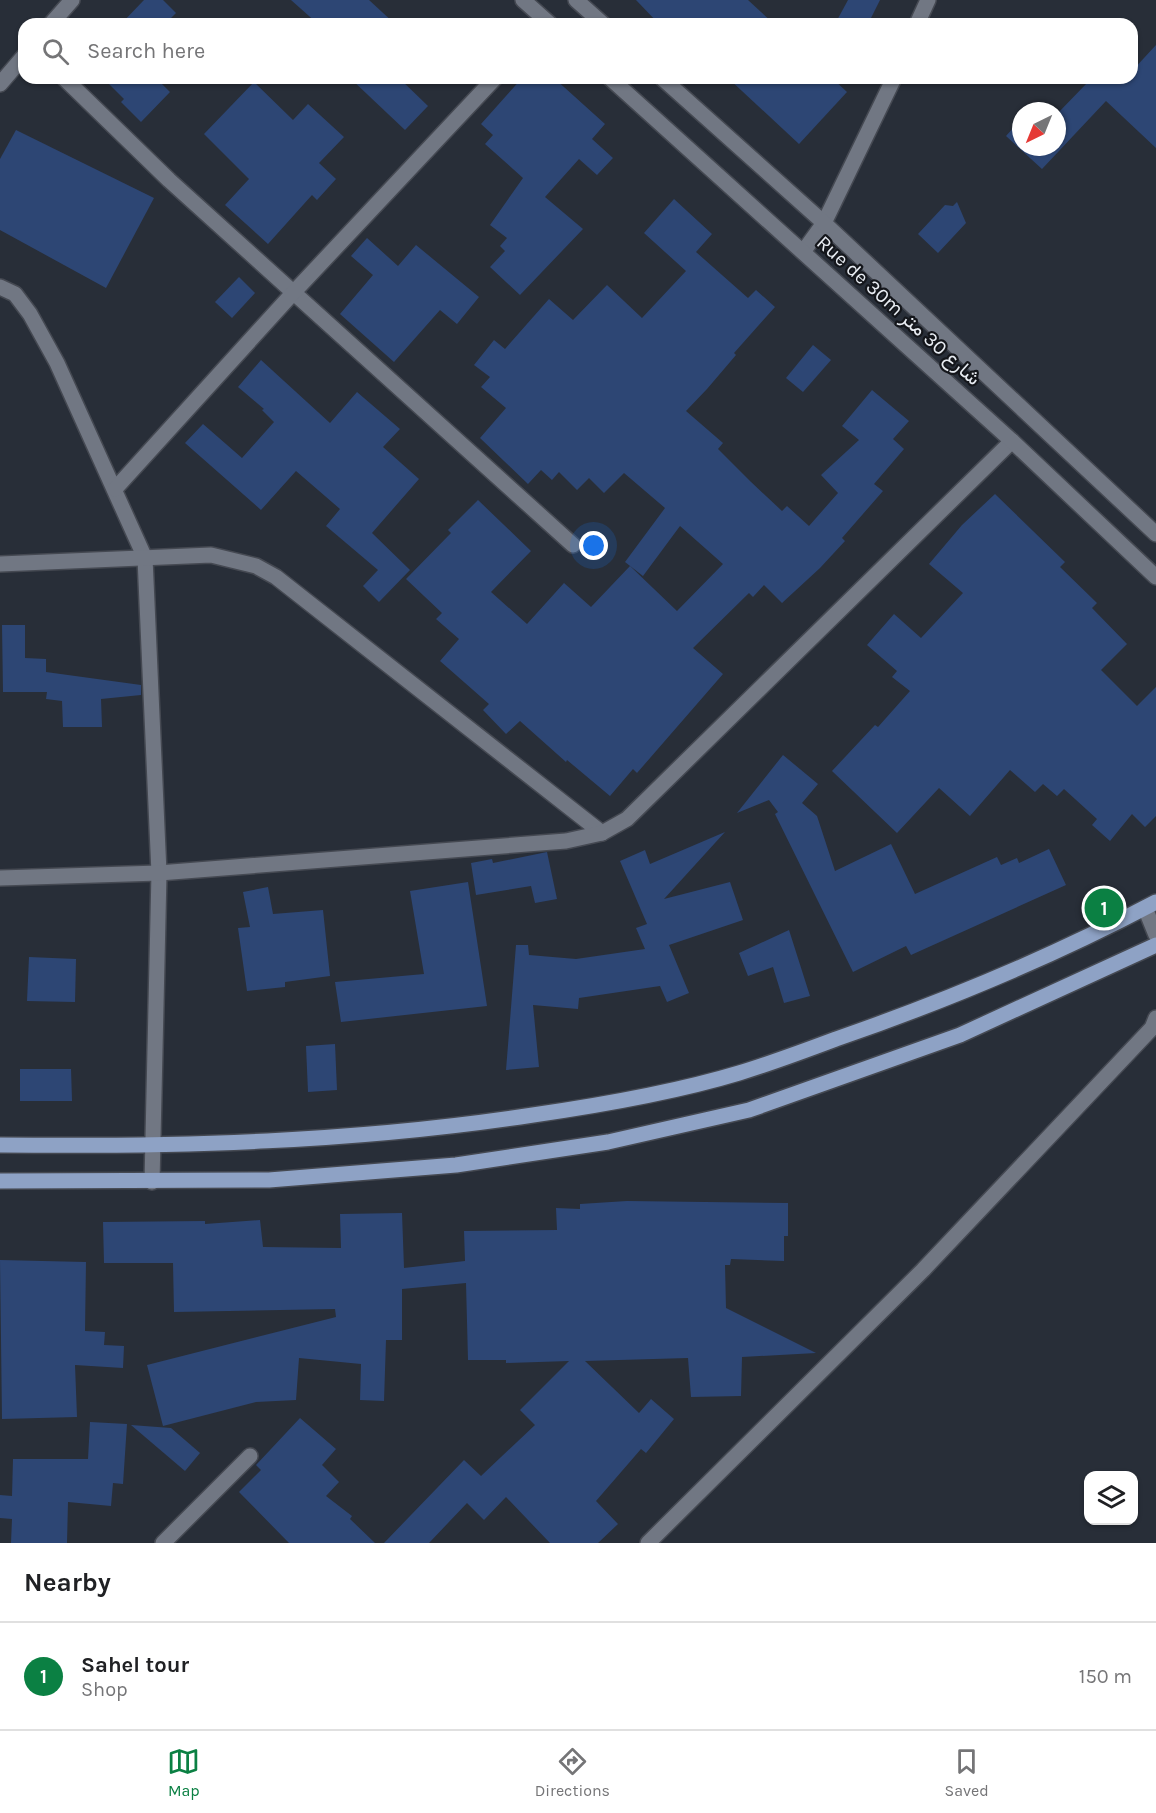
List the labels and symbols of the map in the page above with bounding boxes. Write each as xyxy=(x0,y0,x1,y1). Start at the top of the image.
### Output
north arrow xyxy=(1012,102,1066,156)
street label: Rue de 30m شارع 30 متر xyxy=(811,231,985,391)
your location xyxy=(579,531,608,560)
pin: 1 xyxy=(1084,886,1124,930)

